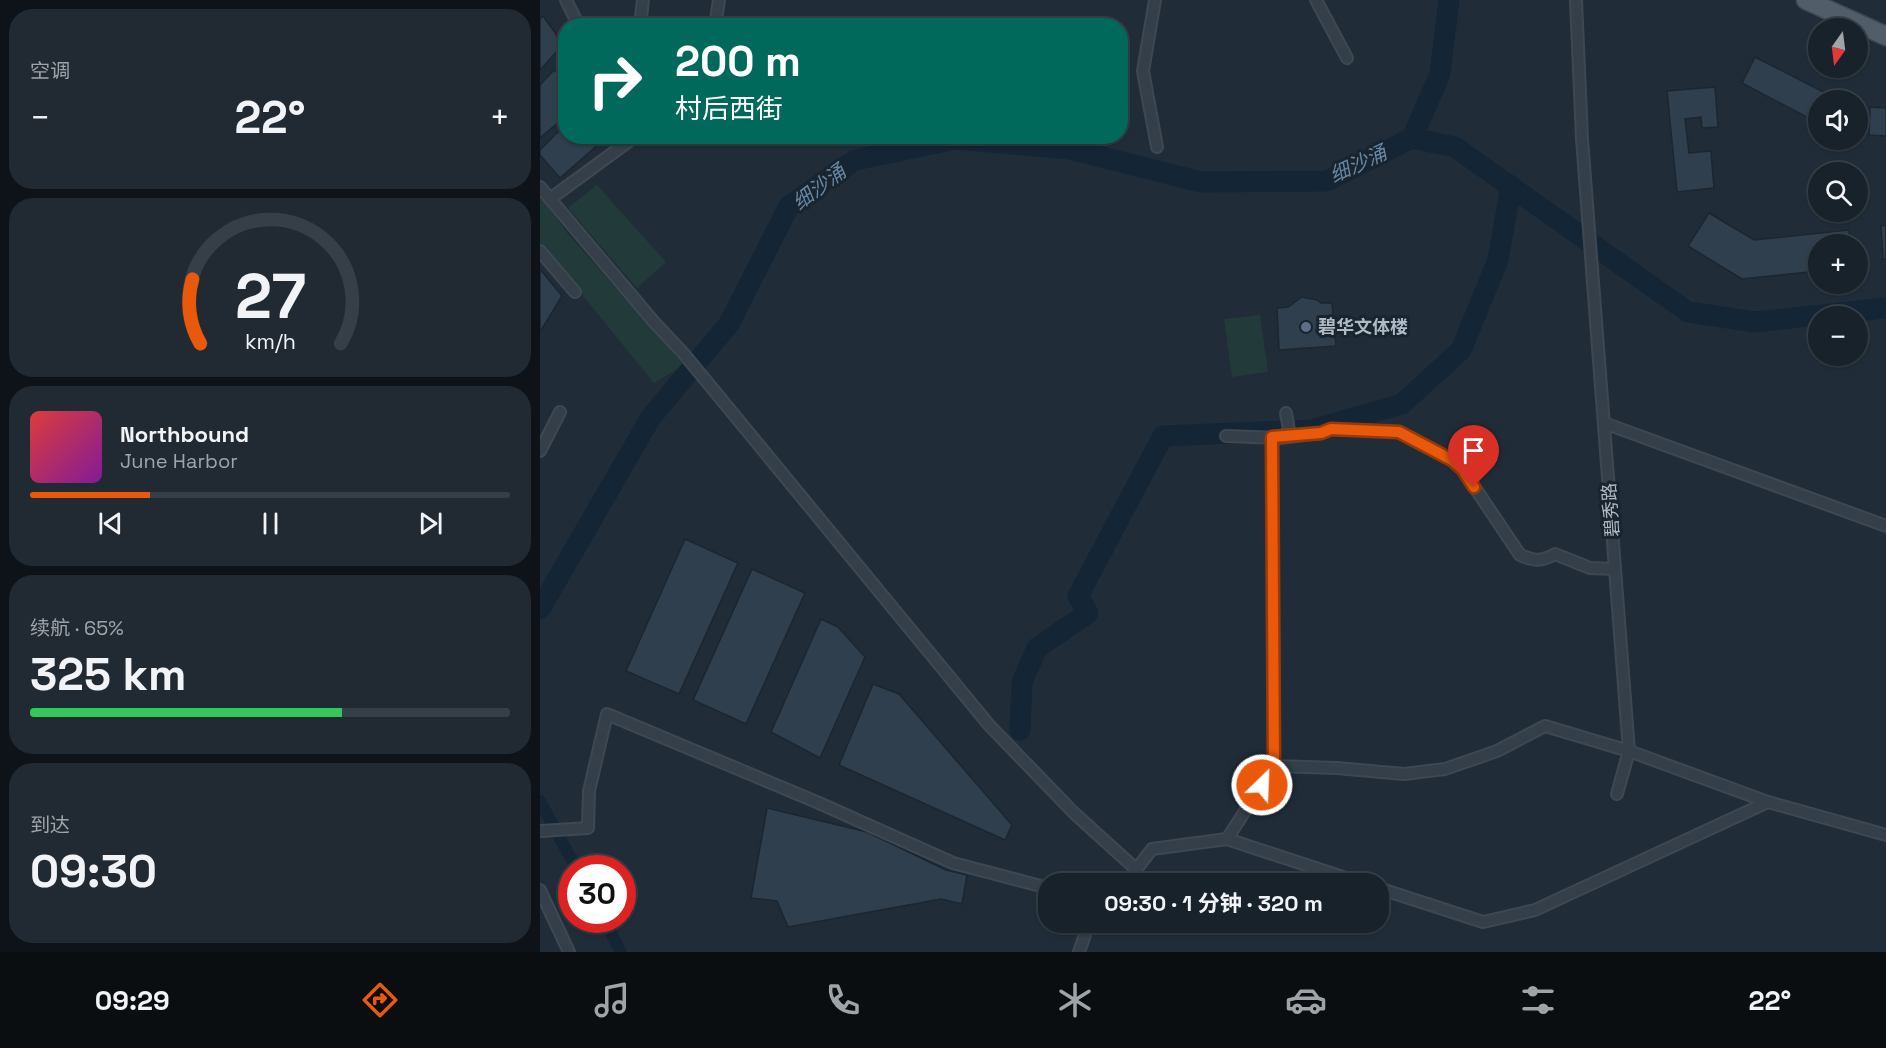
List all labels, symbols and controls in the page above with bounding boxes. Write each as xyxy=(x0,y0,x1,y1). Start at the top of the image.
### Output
north arrow xyxy=(1808,18,1868,78)
map controls xyxy=(1808,18,1868,366)
text: 200 m xyxy=(675,35,801,88)
icon: right xyxy=(576,42,654,120)
text: 空调 xyxy=(30,58,70,84)
text: 22° xyxy=(234,89,306,146)
button: sound xyxy=(1808,90,1868,150)
text: 村后西街 xyxy=(675,91,783,126)
text: − xyxy=(30,97,50,139)
text: + xyxy=(490,97,510,139)
water label: 细沙涌 xyxy=(1325,139,1392,188)
water label: 细沙涌 xyxy=(787,157,852,215)
button: search xyxy=(1808,162,1868,222)
button: + xyxy=(1808,234,1868,294)
text: 27 xyxy=(234,258,306,337)
button: − xyxy=(1808,306,1868,366)
place label: 碧华文体楼 xyxy=(1318,315,1408,338)
marker: 碧华文体楼 xyxy=(1299,320,1313,334)
text: km/h xyxy=(244,329,296,356)
text: Northbound xyxy=(120,420,249,448)
pin xyxy=(1448,425,1499,487)
icon: arrive xyxy=(1457,434,1490,467)
text: June Harbor xyxy=(120,448,238,474)
street label: 碧秀路 xyxy=(1597,482,1624,538)
icon: previous xyxy=(94,507,127,540)
icon: pause xyxy=(254,507,287,540)
icon: next xyxy=(414,507,447,540)
text: 续航 · 65% xyxy=(30,615,124,641)
text: 325 km xyxy=(30,646,186,703)
position arrow xyxy=(1230,753,1294,817)
text: 到达 xyxy=(30,812,70,838)
text: 09:30 xyxy=(30,843,157,900)
speed limit sign: 30 xyxy=(558,855,636,933)
text: 09:30 · 1 分钟 · 320 m xyxy=(1104,889,1323,917)
icon: directions xyxy=(359,979,401,1021)
icon: music xyxy=(591,979,633,1021)
icon: phone xyxy=(822,979,864,1021)
icon: climate xyxy=(1054,979,1096,1021)
icon: car xyxy=(1285,979,1327,1021)
icon: filters xyxy=(1517,979,1559,1021)
text: 09:29 xyxy=(95,983,170,1018)
text: 22° xyxy=(1748,983,1791,1018)

